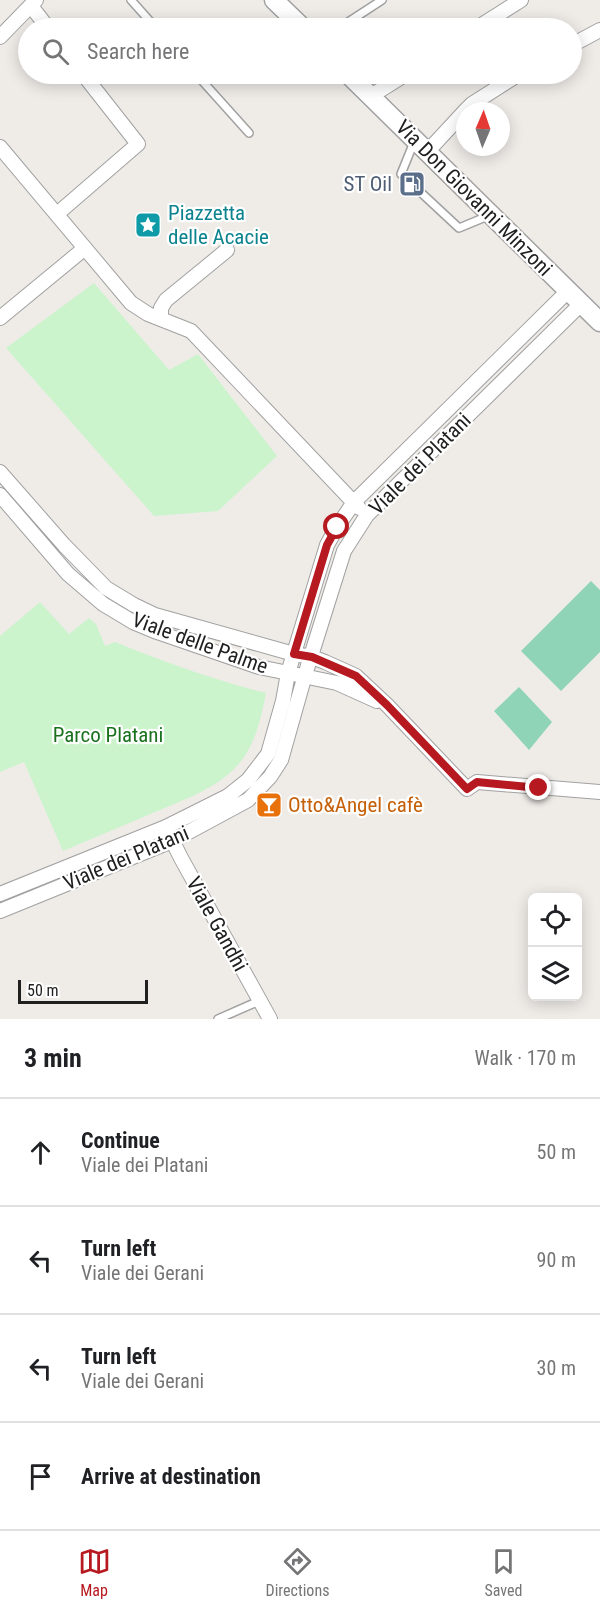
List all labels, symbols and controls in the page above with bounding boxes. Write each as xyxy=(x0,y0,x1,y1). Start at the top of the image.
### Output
search box xyxy=(18,18,582,84)
icon: search xyxy=(39,35,72,68)
text: Search here xyxy=(87,39,189,64)
north arrow xyxy=(456,102,510,156)
street label: Via Don Giovanni Minzoni xyxy=(391,115,557,281)
fuel station icon: ST Oil xyxy=(397,169,427,199)
place label: ST Oil xyxy=(344,172,392,196)
place label: Piazzetta delle Acacie xyxy=(168,201,269,249)
place icon: Piazzetta delle Acacie xyxy=(133,210,163,240)
street label: Viale dei Platani xyxy=(364,408,476,520)
route start xyxy=(323,513,349,539)
street label: Viale delle Palme xyxy=(129,607,271,679)
park label: Parco Platani xyxy=(53,723,163,747)
route end xyxy=(525,774,551,800)
bar icon: Otto&Angel cafè xyxy=(254,790,284,820)
place label: Otto&Angel cafè xyxy=(288,793,423,817)
street label: Viale dei Platani xyxy=(60,821,192,895)
street label: Viale Gandhi xyxy=(181,873,253,975)
map controls xyxy=(528,893,582,1001)
button: locate xyxy=(528,893,582,947)
button: layers xyxy=(528,947,582,1001)
scale bar xyxy=(18,977,148,1004)
text: 50 m xyxy=(27,981,59,1000)
text: 3 min xyxy=(24,1043,82,1073)
text: Walk · 170 m xyxy=(475,1046,576,1070)
text: Continue xyxy=(81,1128,160,1153)
icon: ahead xyxy=(24,1136,57,1169)
text: 50 m xyxy=(537,1140,576,1164)
text: Viale dei Platani xyxy=(81,1153,208,1177)
text: Turn left xyxy=(81,1236,156,1261)
icon: left xyxy=(24,1244,57,1277)
text: 90 m xyxy=(537,1248,576,1272)
text: Viale dei Gerani xyxy=(81,1261,204,1285)
text: Turn left xyxy=(81,1344,156,1369)
icon: left xyxy=(24,1352,57,1385)
text: 30 m xyxy=(537,1356,576,1380)
text: Viale dei Gerani xyxy=(81,1369,204,1393)
icon: arrive xyxy=(24,1460,57,1493)
text: Arrive at destination xyxy=(81,1464,261,1489)
tab: Map xyxy=(78,1545,111,1600)
tab: Directions xyxy=(266,1545,329,1600)
tab: Saved xyxy=(484,1545,522,1600)

